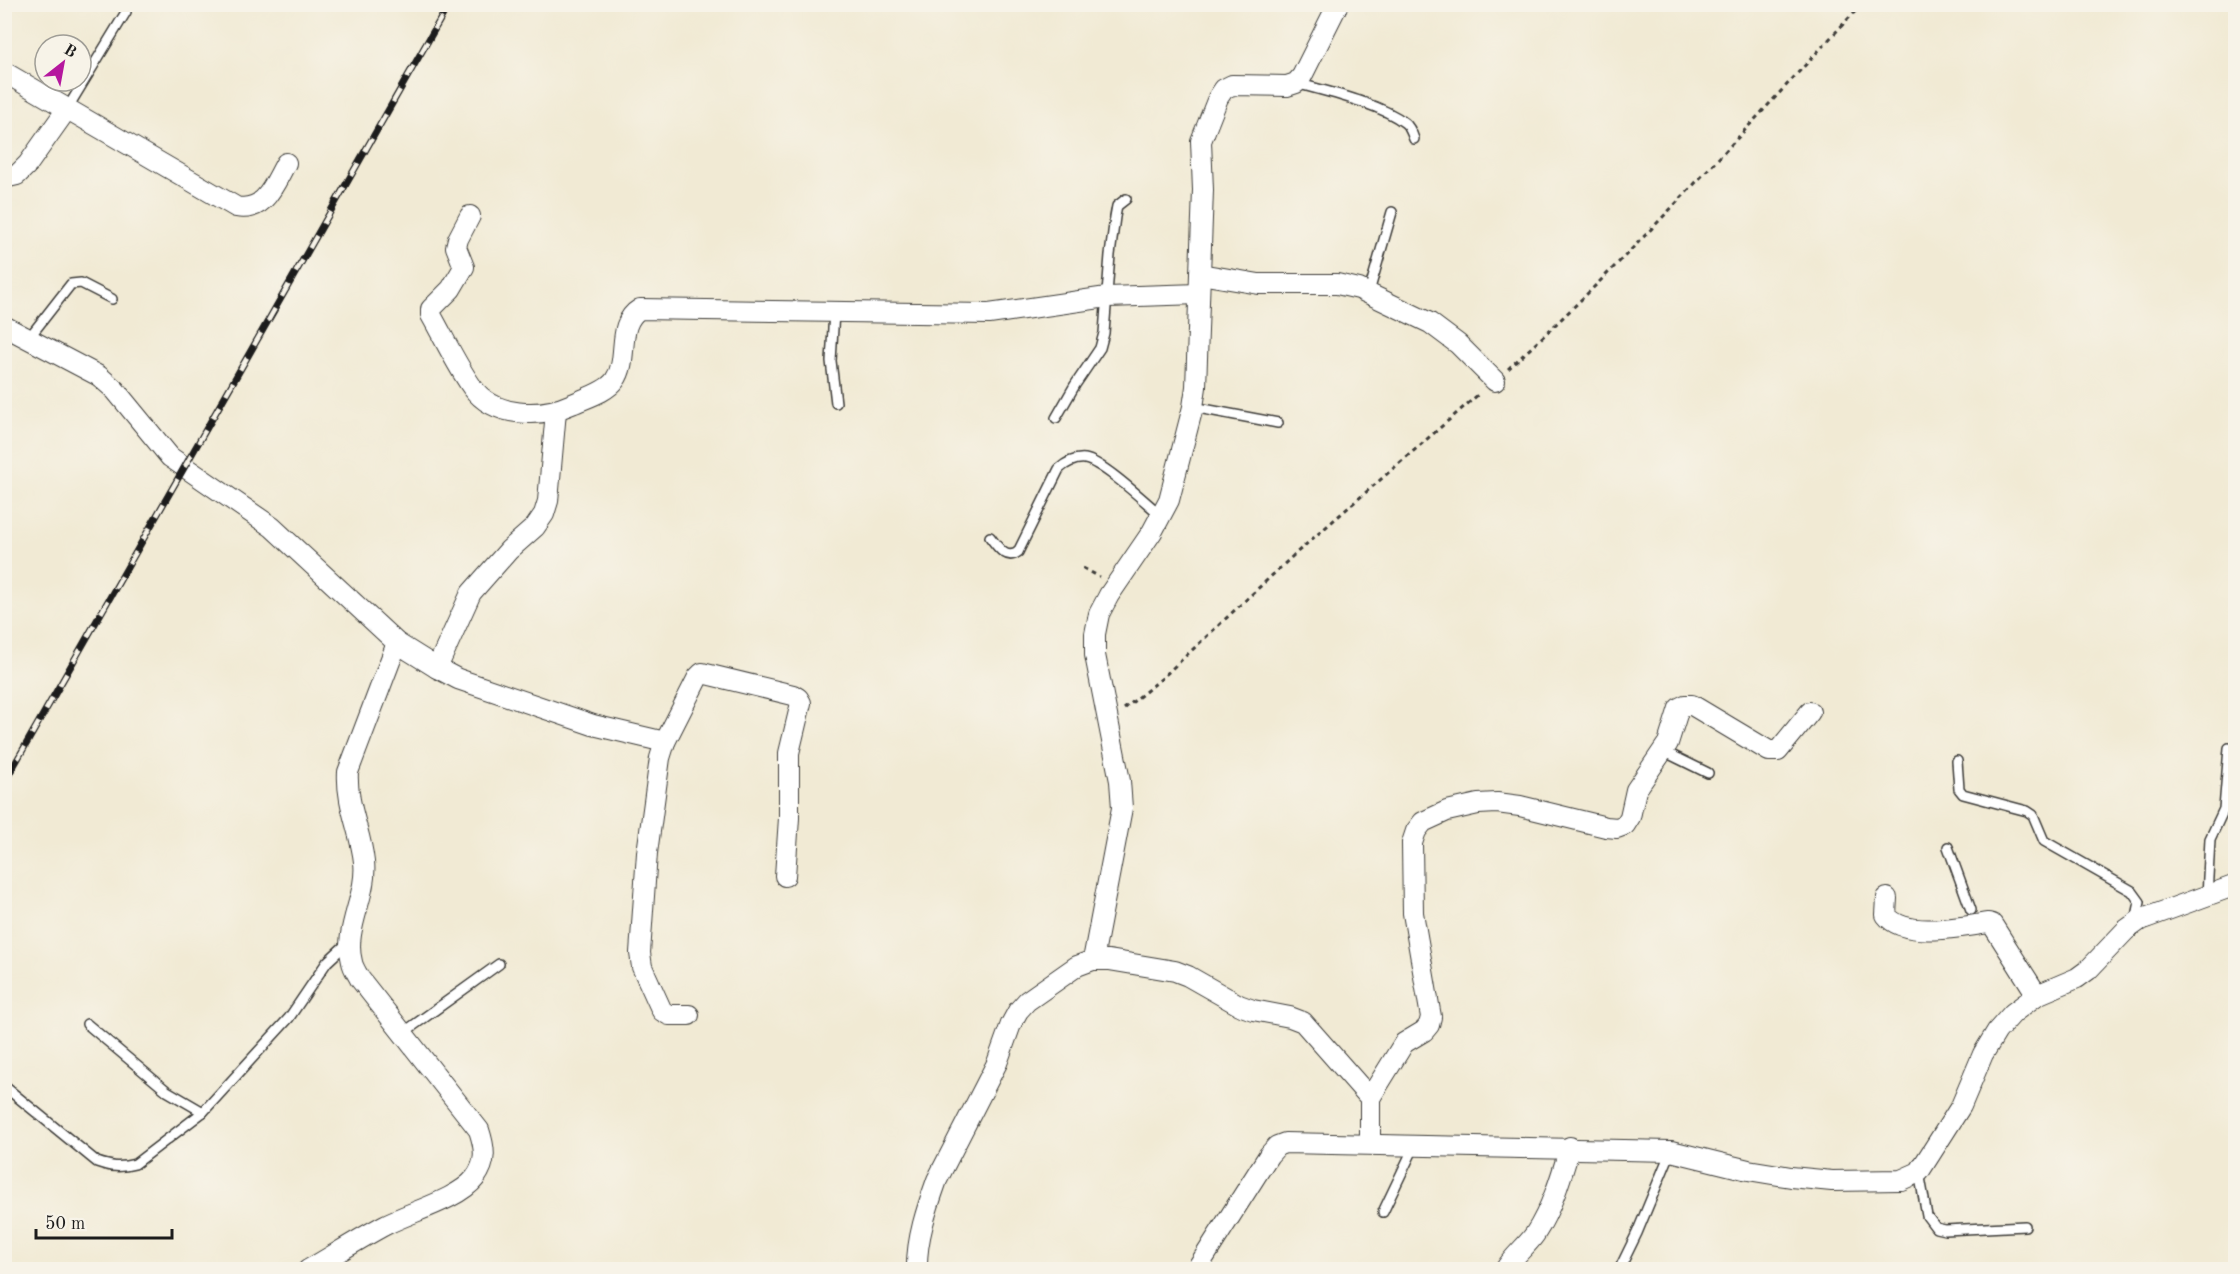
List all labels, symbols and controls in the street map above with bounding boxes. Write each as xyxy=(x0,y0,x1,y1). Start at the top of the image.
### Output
north arrow xyxy=(33,33,93,93)
text: B xyxy=(61,42,79,62)
scale bar xyxy=(36,1202,172,1240)
text: 50 m xyxy=(45,1215,85,1233)

